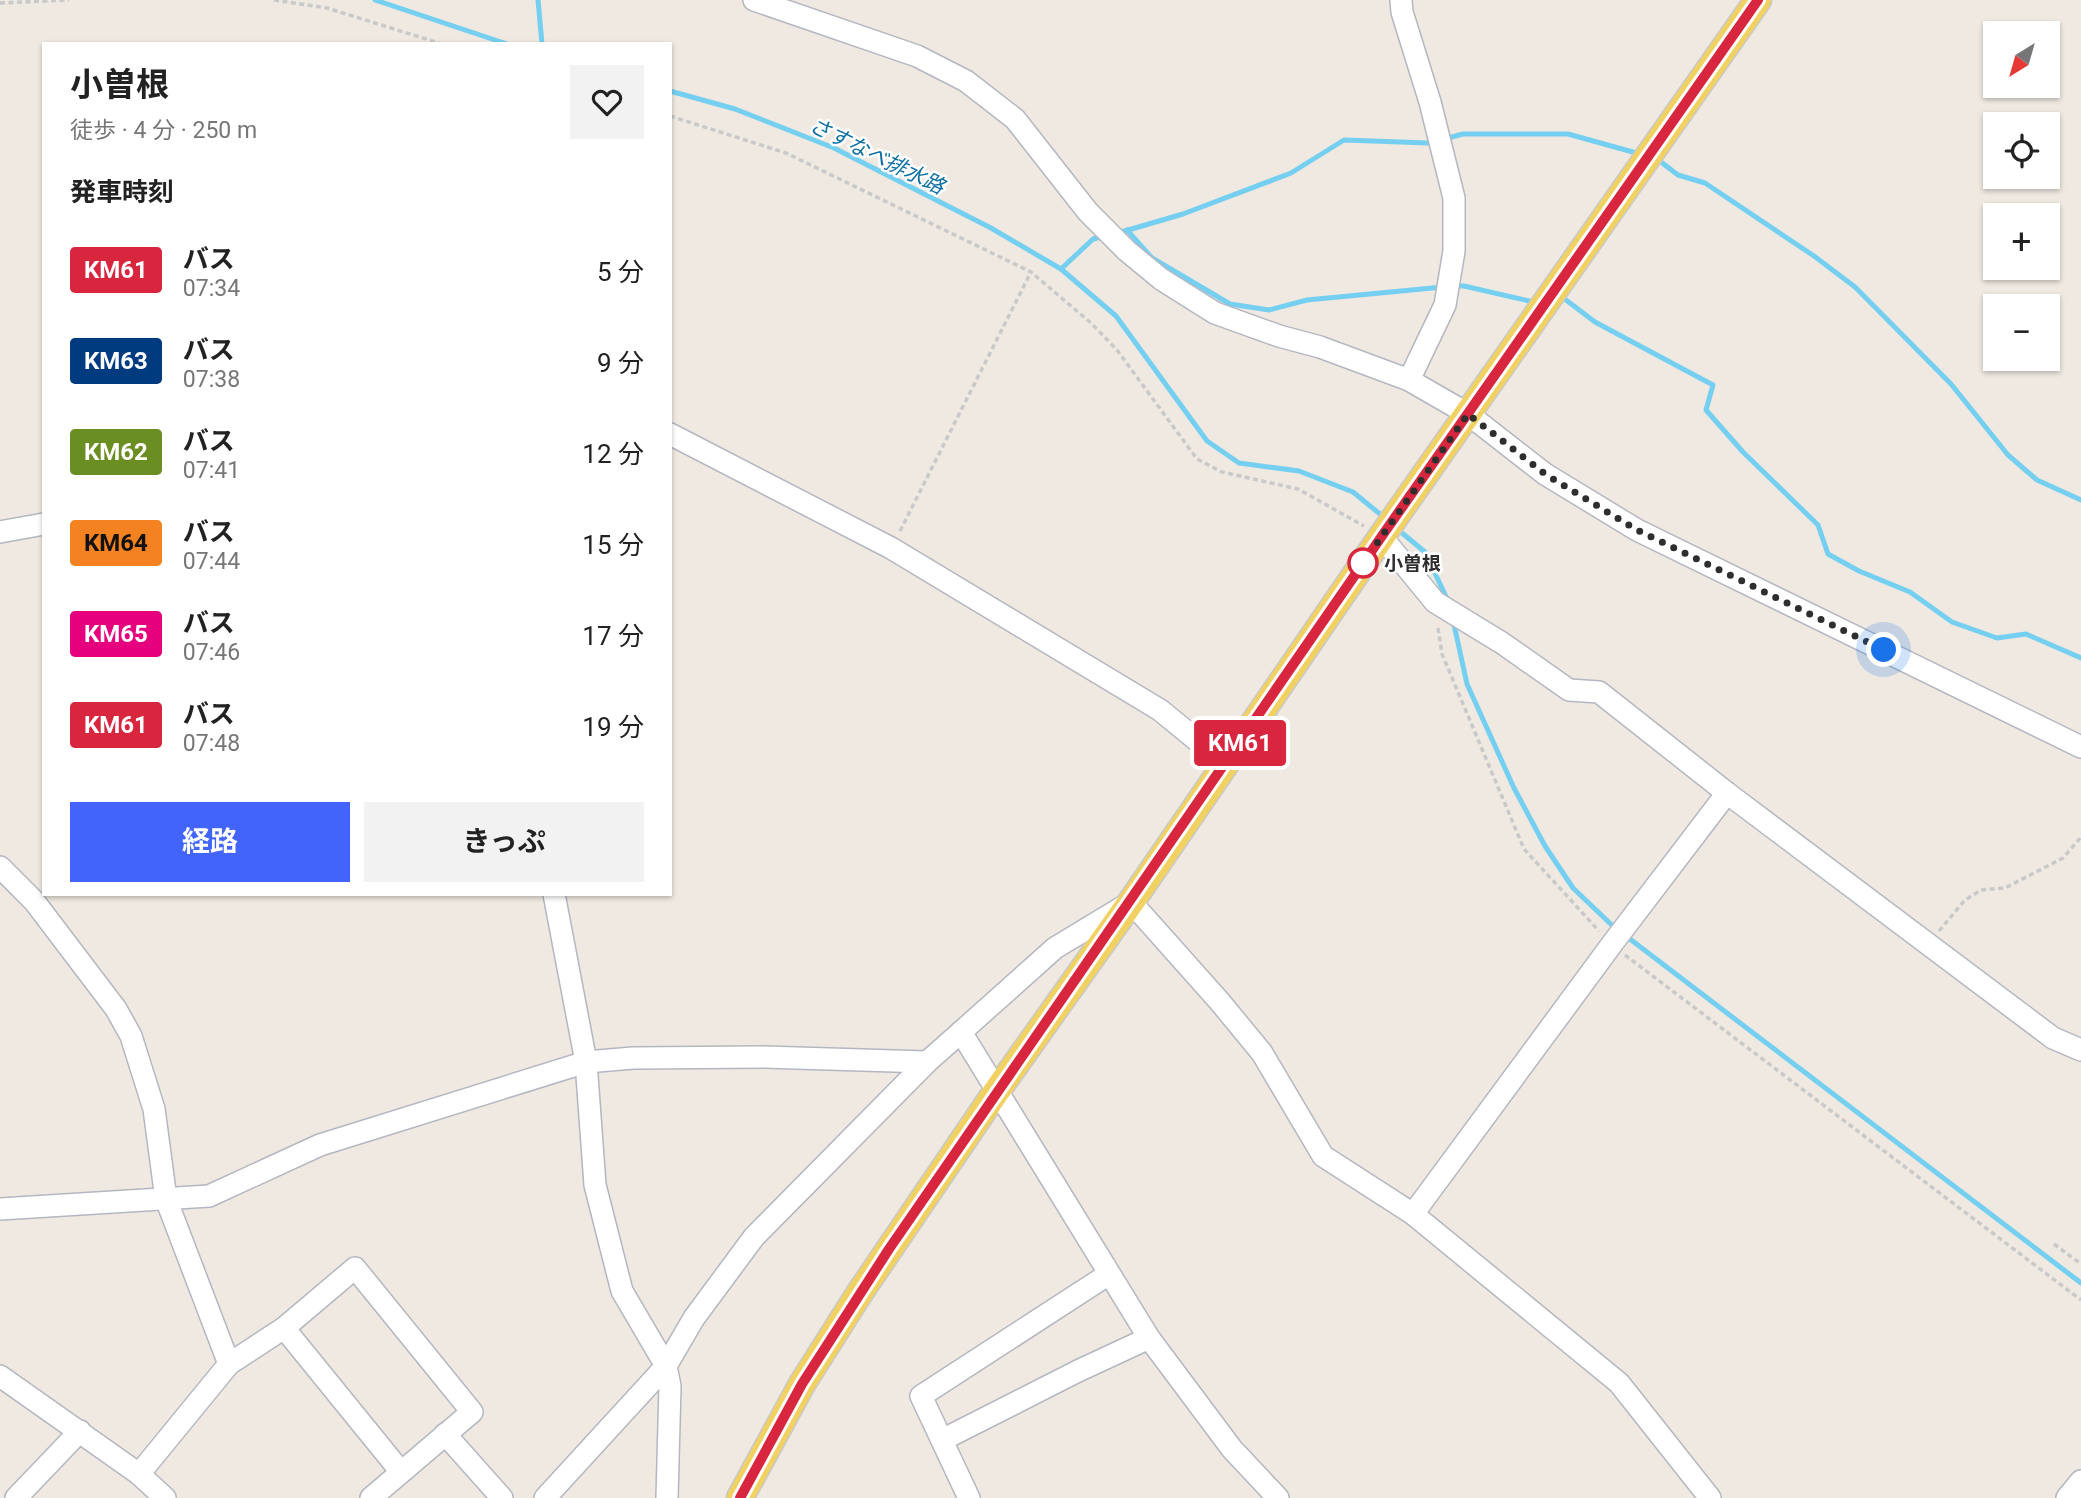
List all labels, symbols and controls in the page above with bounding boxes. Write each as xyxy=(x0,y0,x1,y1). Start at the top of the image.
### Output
north arrow xyxy=(1983,21,2060,98)
map controls xyxy=(1983,21,2060,371)
text: 小曽根 xyxy=(70,65,169,104)
button: heart xyxy=(570,65,644,139)
button: locate xyxy=(1983,112,2060,189)
water label: さすなべ排水路 xyxy=(806,113,950,200)
text: 徒歩 · 4 分 · 250 m xyxy=(70,117,257,144)
text: 発車時刻 xyxy=(70,177,174,207)
button: + xyxy=(1983,203,2060,280)
text: バス xyxy=(183,244,235,274)
text: KM61 xyxy=(84,256,148,284)
text: 5 分 xyxy=(597,257,644,287)
text: 07:34 xyxy=(183,275,240,302)
button: − xyxy=(1983,294,2060,371)
text: バス xyxy=(183,335,235,365)
text: KM63 xyxy=(84,347,148,375)
text: 9 分 xyxy=(597,348,644,378)
text: 07:38 xyxy=(183,366,240,393)
text: バス xyxy=(183,426,235,456)
text: KM62 xyxy=(84,438,148,466)
text: 12 分 xyxy=(582,439,644,469)
text: 07:41 xyxy=(183,457,240,484)
text: バス xyxy=(183,517,235,547)
text: KM64 xyxy=(84,529,148,557)
text: 15 分 xyxy=(582,530,644,560)
text: 07:44 xyxy=(183,548,240,575)
marker: 小曽根 xyxy=(1348,548,1378,578)
place label: 小曽根 xyxy=(1384,552,1441,575)
text: バス xyxy=(183,608,235,638)
text: KM65 xyxy=(84,620,148,648)
text: 17 分 xyxy=(582,621,644,651)
your location xyxy=(1866,632,1901,667)
text: 07:46 xyxy=(183,639,240,666)
text: バス xyxy=(183,699,235,729)
text: KM61 xyxy=(84,711,148,739)
text: 19 分 xyxy=(582,712,644,742)
line badge: KM61 xyxy=(1191,720,1289,766)
text: KM61 xyxy=(1208,729,1272,757)
text: 07:48 xyxy=(183,730,240,757)
button: 経路 xyxy=(70,802,350,882)
button: きっぷ xyxy=(364,802,644,882)

